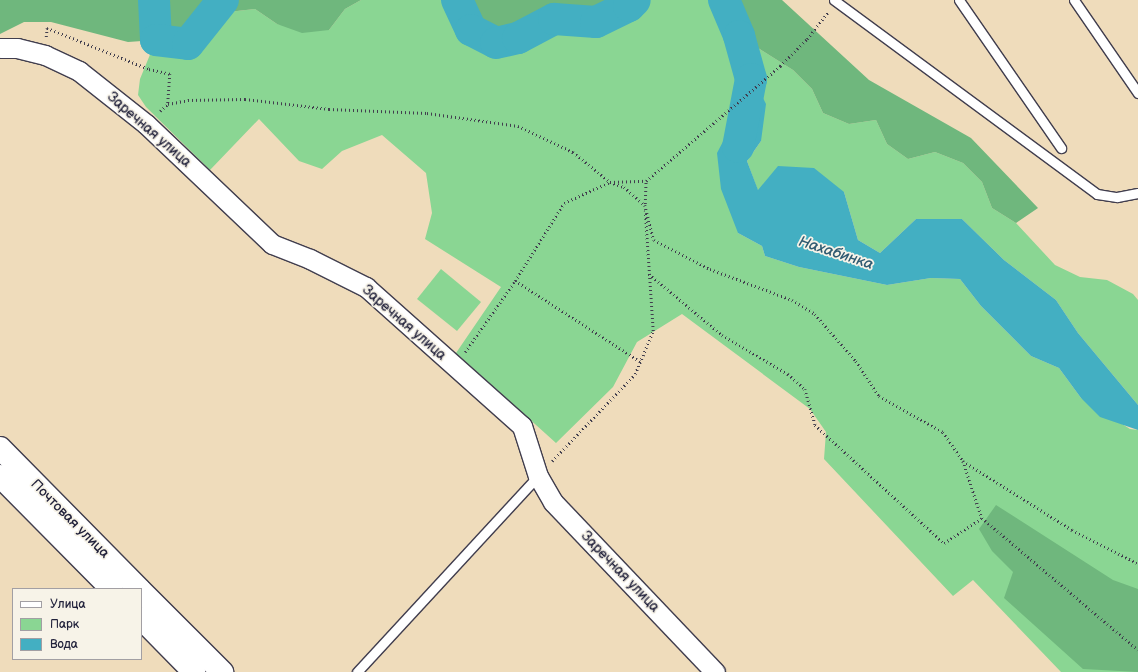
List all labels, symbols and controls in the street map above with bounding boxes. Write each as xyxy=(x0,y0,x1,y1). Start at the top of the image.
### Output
street label: Заречная улица xyxy=(104,89,194,171)
water label: Нахабинка xyxy=(796,232,876,274)
street label: Заречная улица xyxy=(359,282,449,364)
street label: Почтовая улица xyxy=(27,476,113,562)
street label: Заречная улица xyxy=(577,528,663,616)
legend xyxy=(12,588,142,660)
text: Улица xyxy=(50,597,86,612)
text: Парк xyxy=(50,617,79,632)
text: Вода xyxy=(50,637,78,652)

